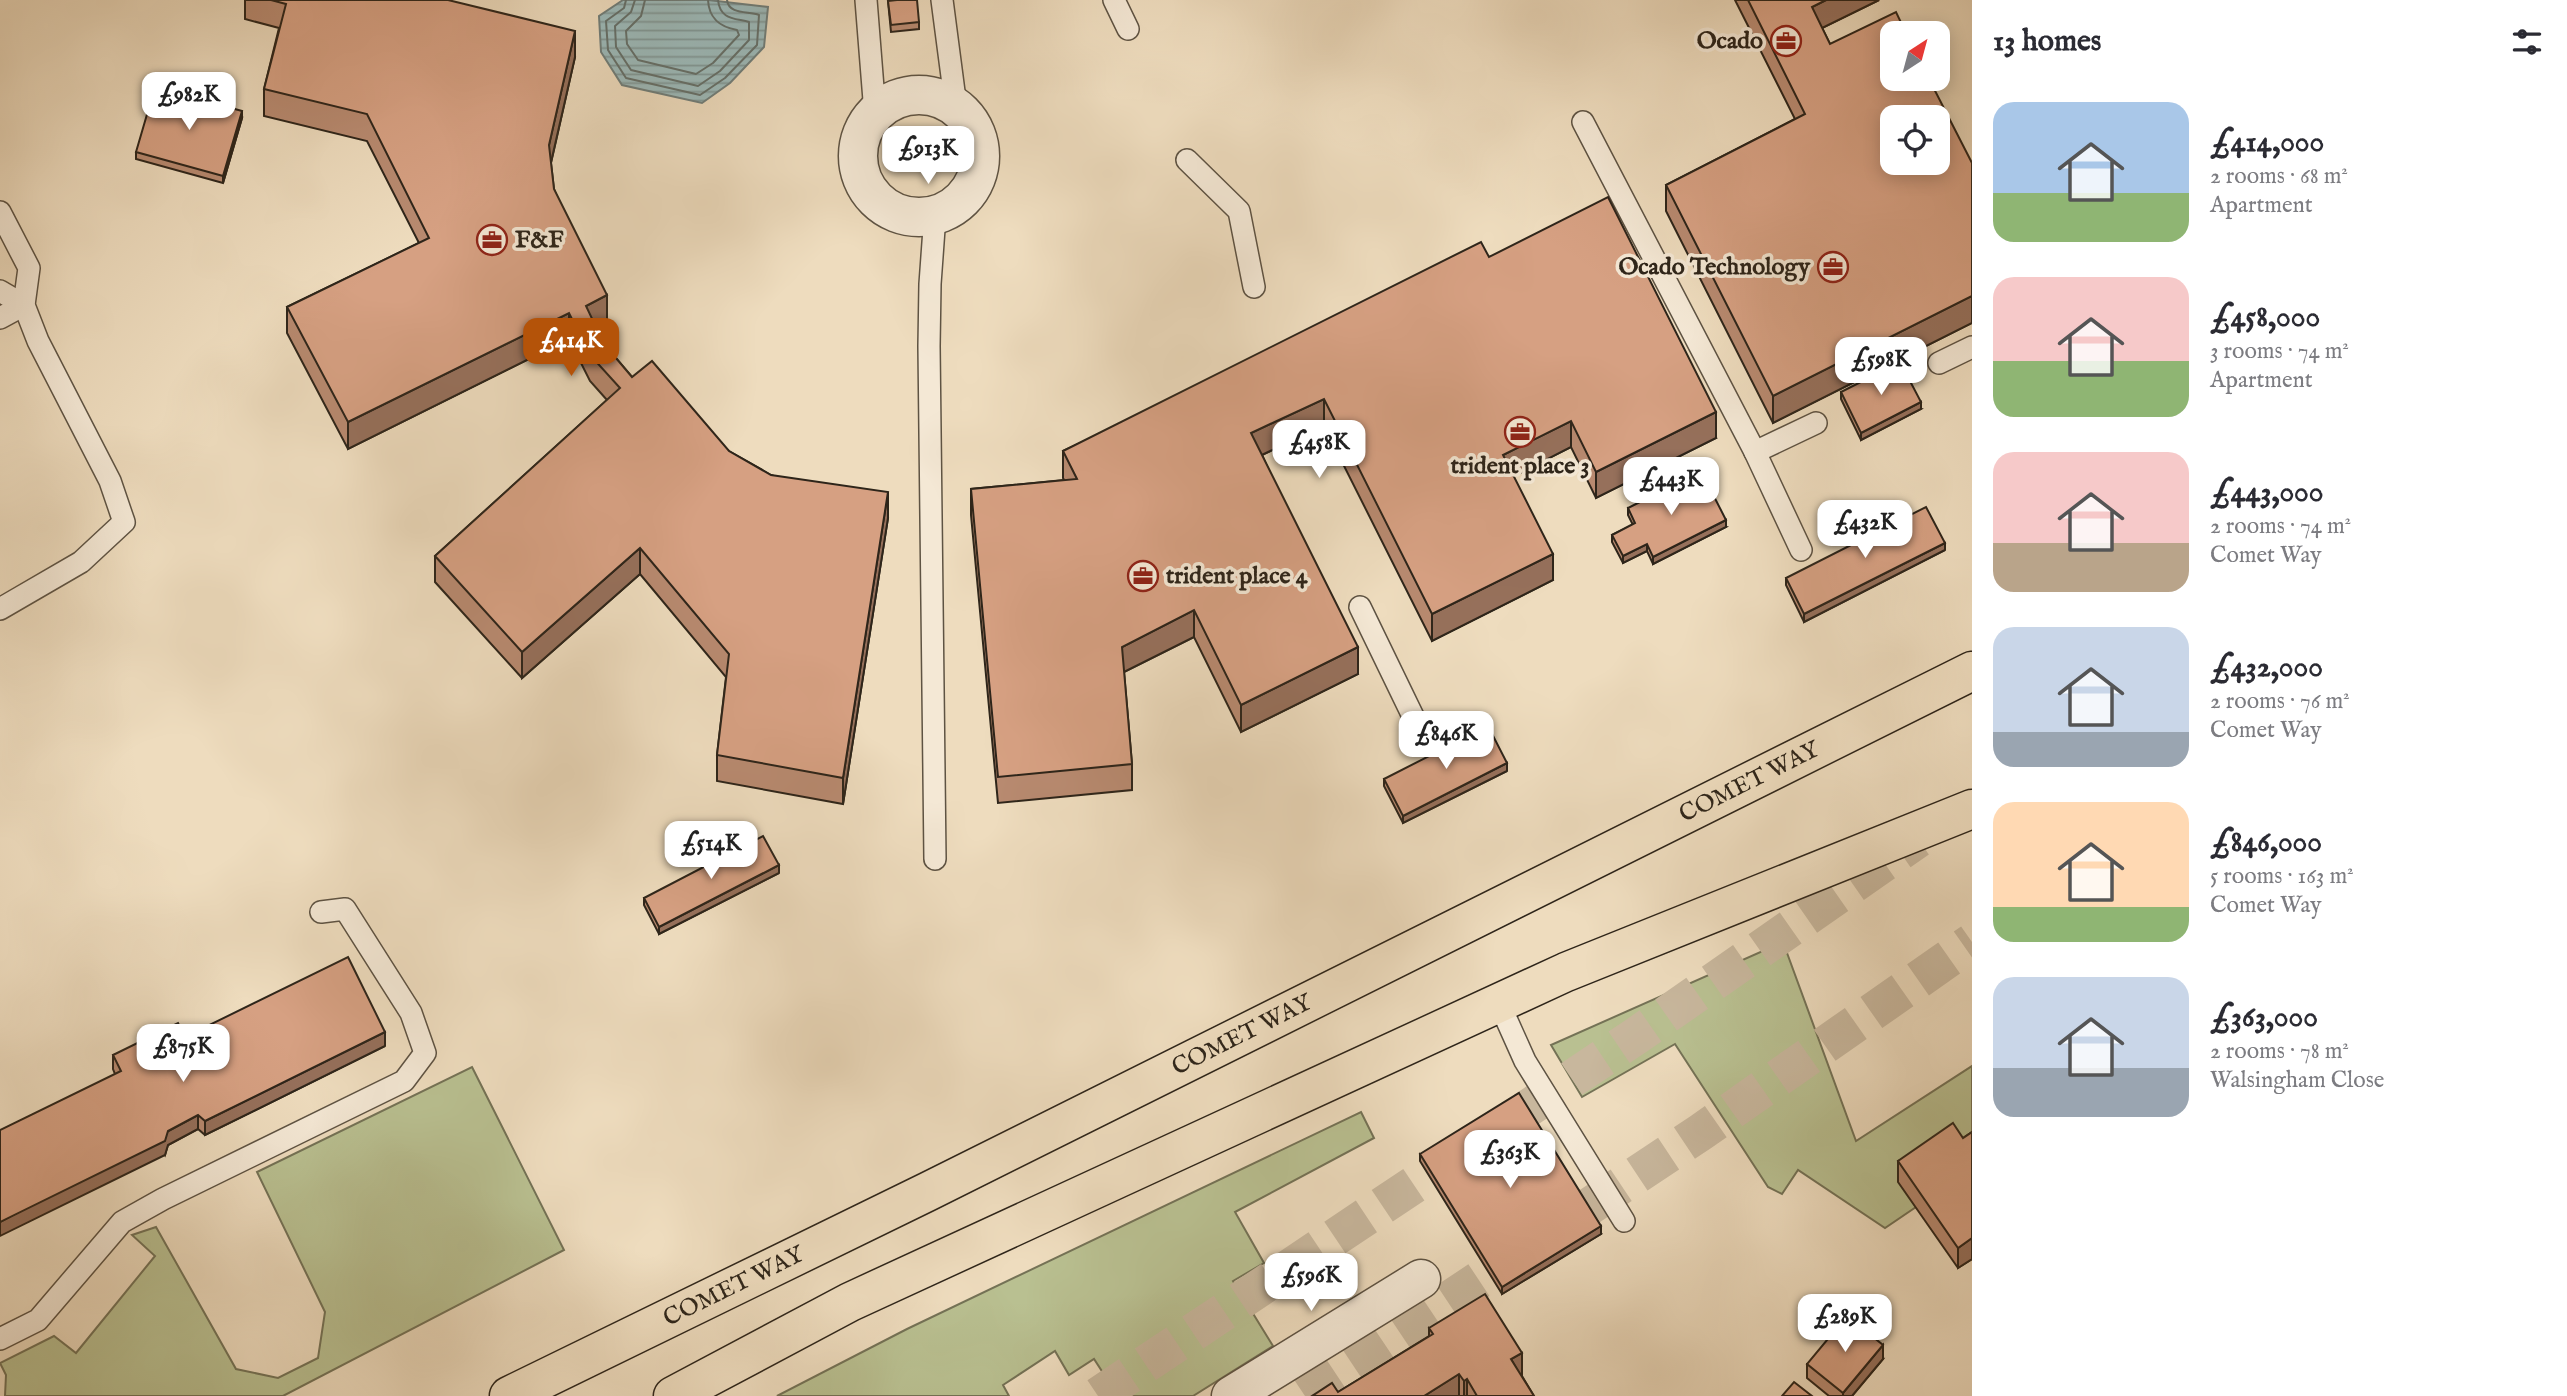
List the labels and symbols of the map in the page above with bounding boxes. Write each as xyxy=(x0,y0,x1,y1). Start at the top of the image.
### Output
north arrow xyxy=(1880,21,1950,91)
office icon: Ocado xyxy=(1769,24,1803,58)
place label: Ocado xyxy=(1697,26,1763,57)
pin: £982K xyxy=(140,72,238,132)
pin: £913K xyxy=(879,127,977,186)
office icon: F&F xyxy=(475,223,509,257)
place label: F&F xyxy=(515,225,564,256)
office icon: Ocado Technology xyxy=(1816,250,1850,284)
place label: Ocado Technology xyxy=(1618,252,1811,283)
pin: £414K xyxy=(522,318,620,378)
pin: £598K xyxy=(1832,338,1930,397)
office icon: trident place 3 xyxy=(1503,415,1537,449)
pin: £458K xyxy=(1270,420,1368,480)
place label: trident place 3 xyxy=(1451,451,1589,482)
pin: £443K xyxy=(1622,458,1720,517)
pin: £432K xyxy=(1816,500,1914,560)
office icon: trident place 4 xyxy=(1126,559,1160,593)
place label: trident place 4 xyxy=(1166,561,1309,592)
pin: £846K xyxy=(1397,712,1495,771)
street label: COMET WAY xyxy=(1674,733,1826,830)
pin: £514K xyxy=(662,822,760,881)
street label: COMET WAY xyxy=(1167,986,1319,1083)
pin: £875K xyxy=(134,1024,232,1084)
pin: £363K xyxy=(1461,1130,1559,1190)
street label: COMET WAY xyxy=(658,1238,811,1334)
pin: £596K xyxy=(1262,1254,1360,1313)
pin: £289K xyxy=(1796,1294,1894,1354)

